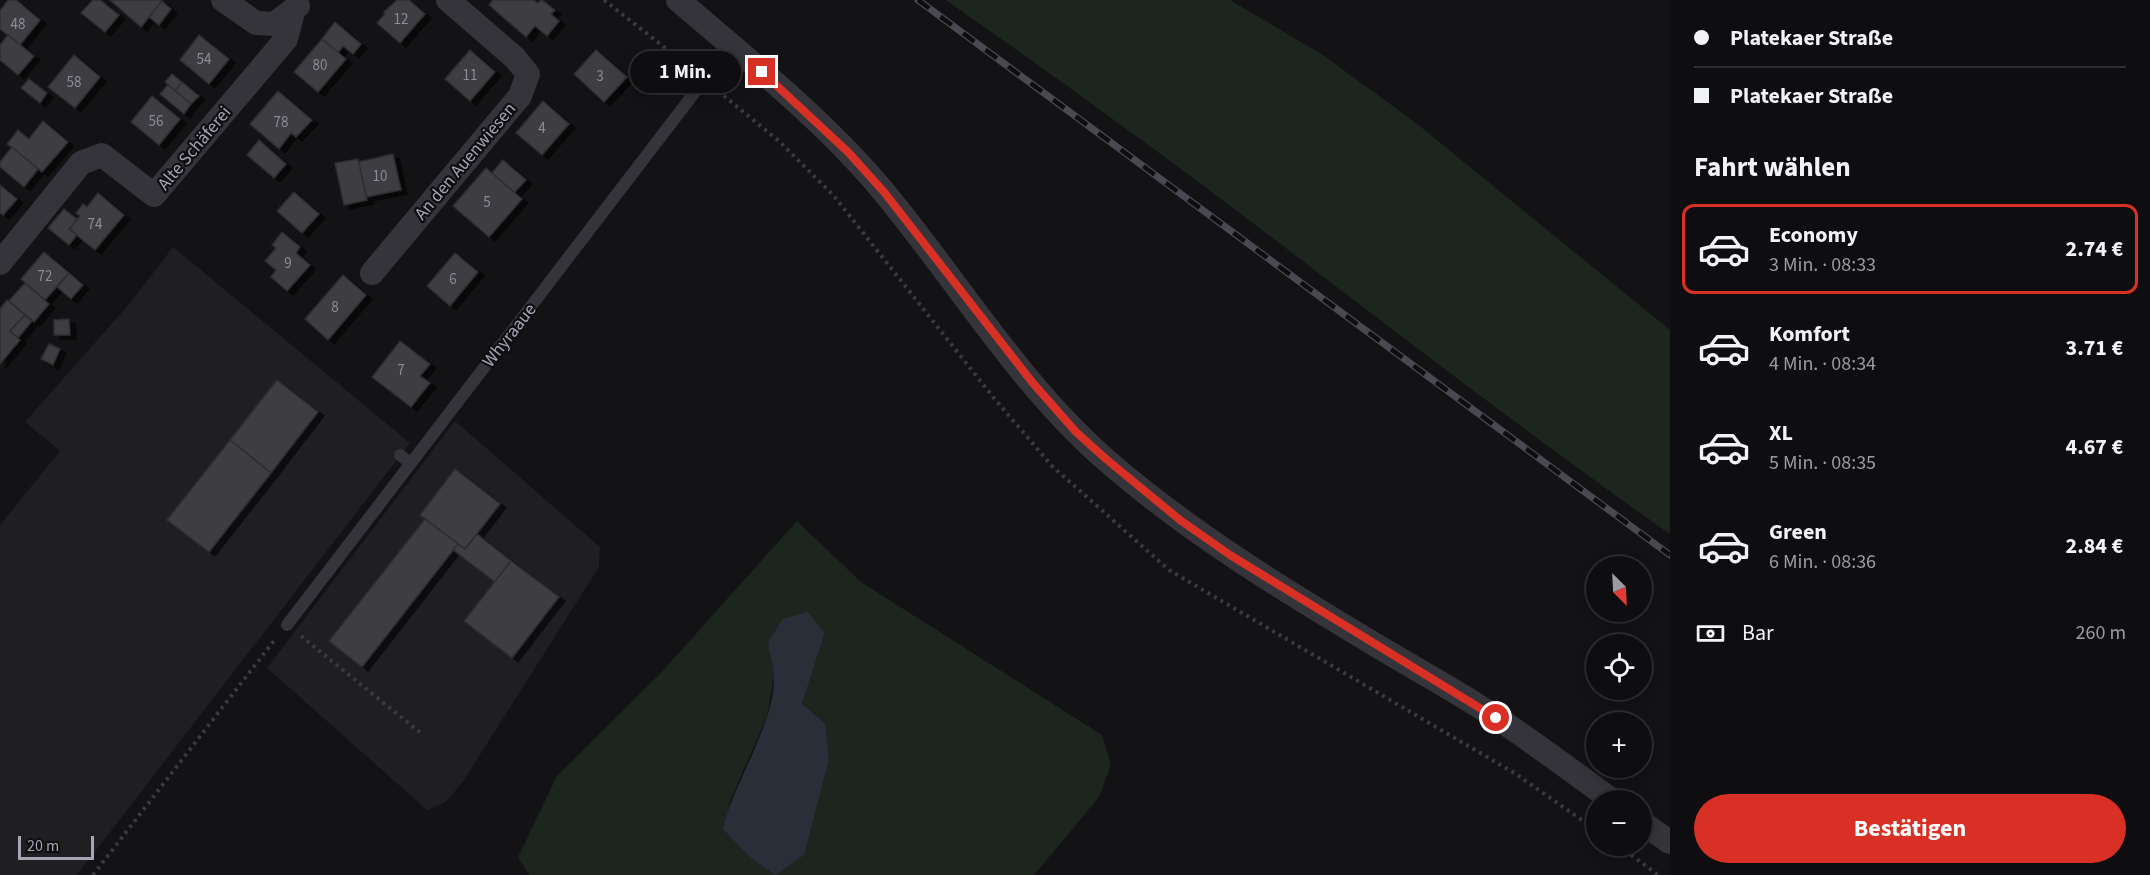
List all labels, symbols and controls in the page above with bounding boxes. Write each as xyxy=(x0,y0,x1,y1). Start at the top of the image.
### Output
house number: 12 xyxy=(394,9,408,30)
house number: 48 xyxy=(11,14,25,35)
text: Platekaer Straße xyxy=(1730,22,1893,54)
house number: 54 xyxy=(197,49,212,70)
callout: 1 Min. xyxy=(630,51,741,93)
house number: 80 xyxy=(313,55,327,76)
text: 1 Min. xyxy=(659,58,712,86)
route end xyxy=(748,58,775,85)
house number: 11 xyxy=(463,65,477,86)
house number: 3 xyxy=(596,66,604,87)
house number: 58 xyxy=(67,72,81,93)
text: Platekaer Straße xyxy=(1730,80,1893,112)
street label: An den Auenwiesen xyxy=(409,97,522,225)
street label: Alte Schäferei xyxy=(152,101,237,196)
house number: 56 xyxy=(149,111,163,132)
house number: 78 xyxy=(274,112,288,133)
house number: 4 xyxy=(538,118,546,139)
text: Fahrt wählen xyxy=(1694,148,1851,187)
house number: 10 xyxy=(373,166,387,187)
house number: 5 xyxy=(483,192,491,213)
house number: 74 xyxy=(88,214,103,235)
text: Economy xyxy=(1769,219,1858,251)
icon: car xyxy=(1697,222,1751,276)
text: 2.74 € xyxy=(2066,233,2123,265)
text: 3 Min. · 08:33 xyxy=(1769,251,1876,279)
house number: 9 xyxy=(284,253,292,274)
house number: 72 xyxy=(38,266,52,287)
house number: 6 xyxy=(449,269,457,290)
house number: 8 xyxy=(331,297,339,318)
street label: Whyraaue xyxy=(476,298,542,373)
text: Komfort xyxy=(1769,318,1850,350)
icon: car xyxy=(1697,321,1751,375)
text: 3.71 € xyxy=(2066,332,2123,364)
text: 4 Min. · 08:34 xyxy=(1769,350,1876,378)
house number: 7 xyxy=(397,360,405,381)
text: XL xyxy=(1769,417,1793,449)
icon: car xyxy=(1697,420,1751,474)
text: 4.67 € xyxy=(2066,431,2123,463)
text: 5 Min. · 08:35 xyxy=(1769,449,1876,477)
text: Green xyxy=(1769,516,1827,548)
icon: car xyxy=(1697,519,1751,573)
text: 2.84 € xyxy=(2066,530,2123,562)
text: 6 Min. · 08:36 xyxy=(1769,548,1876,576)
north arrow xyxy=(1586,556,1652,622)
map controls xyxy=(1586,556,1652,856)
icon: cash xyxy=(1694,617,1727,650)
text: Bar xyxy=(1742,617,1774,649)
text: 260 m xyxy=(2076,619,2126,647)
button: locate xyxy=(1586,634,1652,700)
route start xyxy=(1482,704,1509,731)
button: + xyxy=(1586,712,1652,778)
button: − xyxy=(1586,790,1652,856)
button: Bestätigen xyxy=(1694,794,2126,863)
scale bar xyxy=(18,833,94,860)
text: 20 m xyxy=(27,835,59,857)

